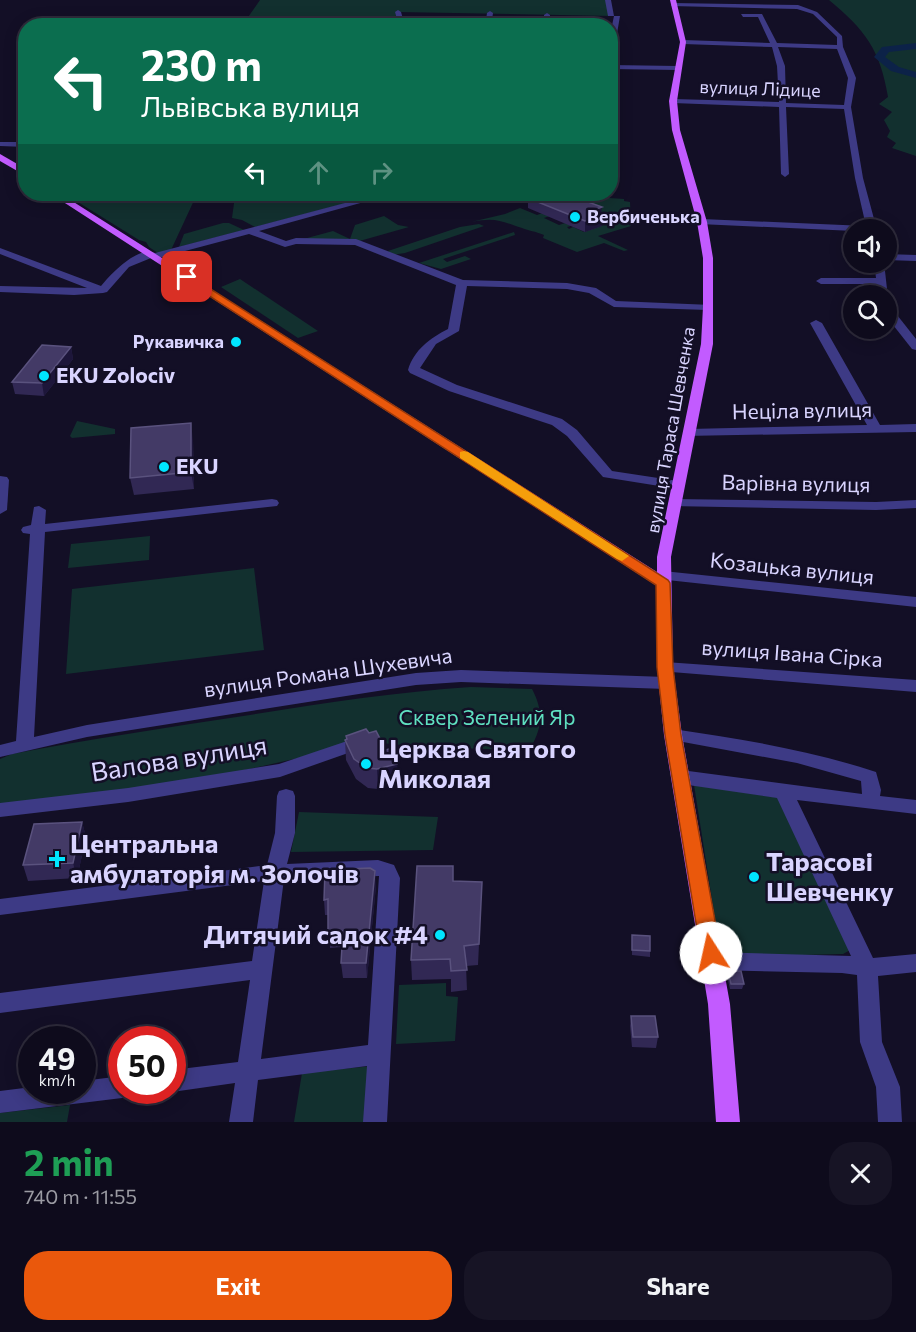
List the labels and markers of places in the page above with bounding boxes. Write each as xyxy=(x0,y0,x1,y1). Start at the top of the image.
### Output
place label: Вербиченька xyxy=(587,205,700,227)
marker: Вербиченька xyxy=(568,210,582,224)
pin xyxy=(161,251,212,302)
place label: Рукавичка xyxy=(133,330,224,352)
marker: Рукавичка xyxy=(229,335,243,349)
place label: EKU Zolociv xyxy=(56,362,176,387)
marker: EKU Zolociv xyxy=(37,369,51,383)
place label: EKU xyxy=(176,453,219,478)
marker: EKU xyxy=(157,460,171,474)
place label: Церква Святого Миколая xyxy=(378,732,576,793)
marker: Церква Святого Миколая xyxy=(359,757,373,771)
place label: Центральна амбулаторія м. Золочів xyxy=(70,827,359,888)
place label: Тарасові Шевченку xyxy=(766,845,894,906)
marker: Центральна амбулаторія м. Золочів xyxy=(48,850,66,868)
marker: Тарасові Шевченку xyxy=(747,870,761,884)
place label: Дитячий садок #4 xyxy=(204,918,428,949)
marker: Дитячий садок #4 xyxy=(433,928,447,942)

